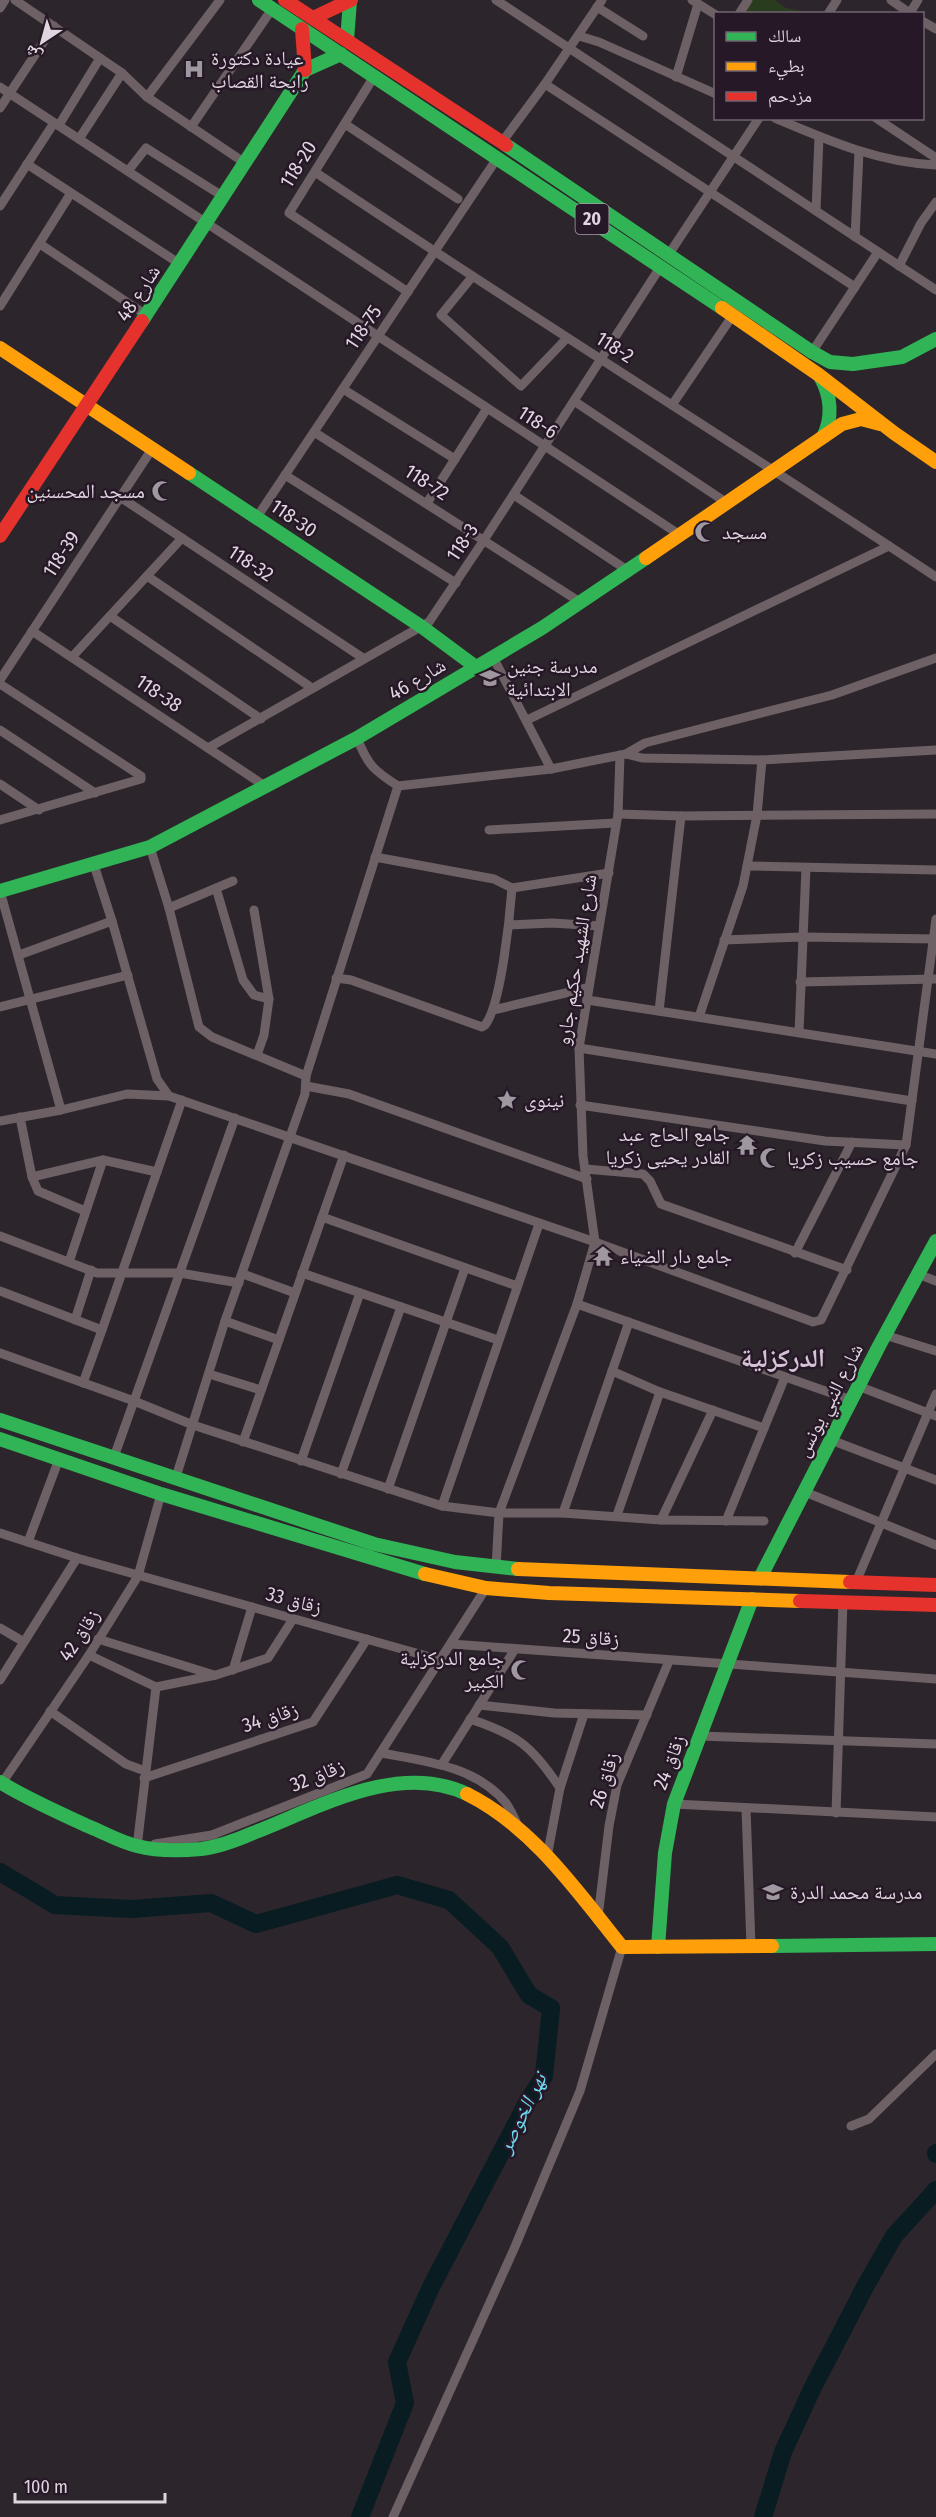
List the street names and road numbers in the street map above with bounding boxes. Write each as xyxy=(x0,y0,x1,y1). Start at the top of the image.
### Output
street label: 118-20 xyxy=(274,136,322,192)
road number: 20 xyxy=(576,204,608,234)
street label: شارع 48 xyxy=(111,260,166,326)
street label: 118-75 xyxy=(339,300,387,354)
street label: 118-2 xyxy=(592,326,639,368)
street label: 118-6 xyxy=(514,400,562,444)
street label: 118-72 xyxy=(400,459,454,505)
street label: 118-30 xyxy=(266,494,322,542)
street label: 118-3 xyxy=(441,518,483,566)
street label: 118-39 xyxy=(37,526,85,582)
street label: 118-32 xyxy=(224,540,278,587)
street label: شارع 46 xyxy=(384,653,450,706)
street label: 118-38 xyxy=(131,669,187,717)
street label: شارع الشهيد حكيم جارو xyxy=(551,873,603,1048)
street label: شارع النبي يونس xyxy=(790,1339,871,1463)
street label: زقاق 33 xyxy=(263,1581,325,1619)
street label: زقاق 42 xyxy=(53,1605,105,1665)
street label: زقاق 25 xyxy=(562,1623,620,1651)
street label: زقاق 34 xyxy=(239,1697,301,1737)
street label: زقاق 24 xyxy=(648,1731,690,1793)
street label: زقاق 26 xyxy=(584,1749,624,1811)
street label: زقاق 32 xyxy=(286,1753,348,1797)

